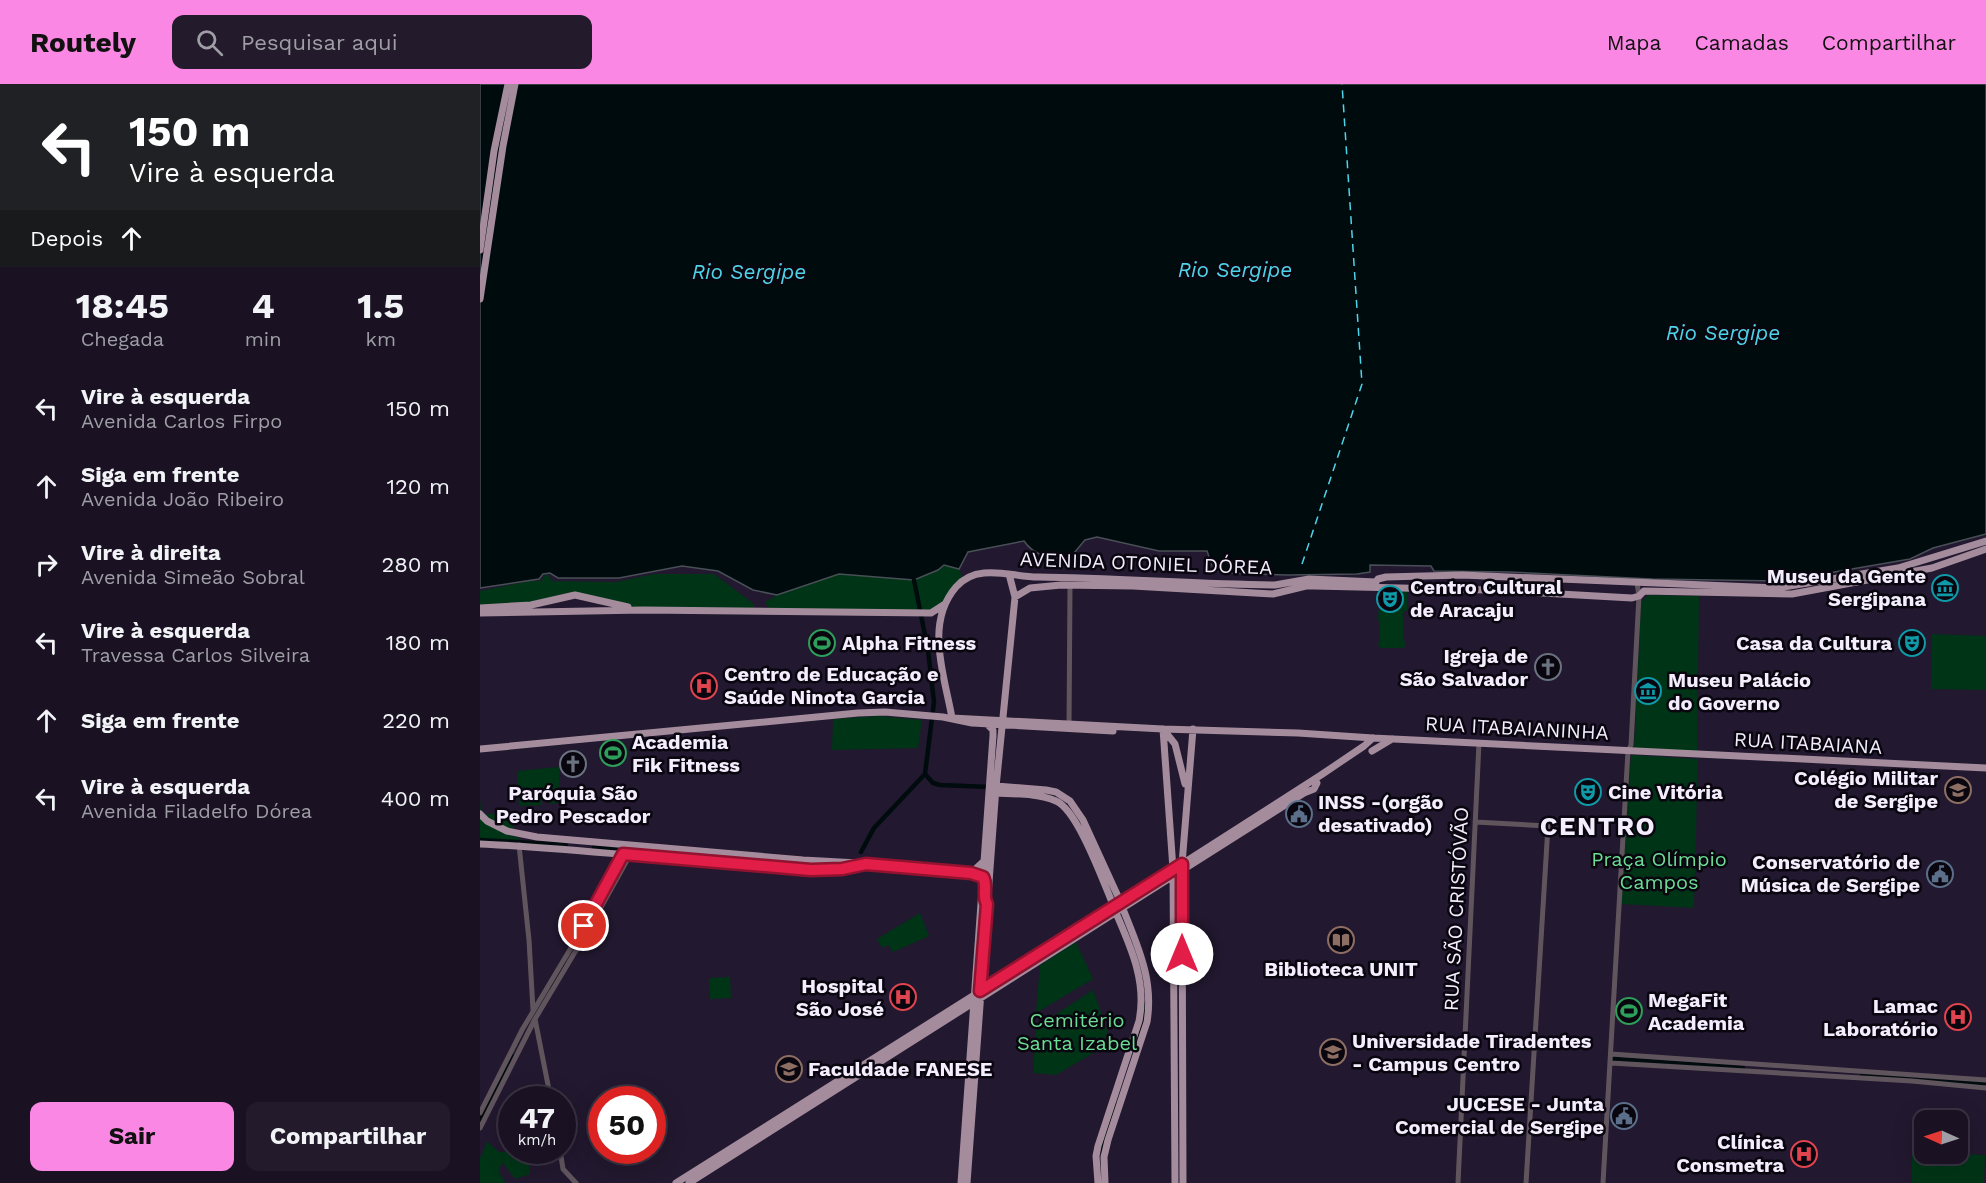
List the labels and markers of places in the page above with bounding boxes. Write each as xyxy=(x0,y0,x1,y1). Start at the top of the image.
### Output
place label: Museu da Gente Sergipana xyxy=(1767,564,1926,611)
museum icon: Museu da Gente Sergipana xyxy=(1930,573,1960,603)
place label: Centro Cultural de Aracaju xyxy=(1410,575,1563,622)
theatre icon: Centro Cultural de Aracaju xyxy=(1375,584,1405,614)
sports icon: Alpha Fitness xyxy=(807,628,837,658)
theatre icon: Casa da Cultura xyxy=(1897,628,1927,658)
place label: Alpha Fitness xyxy=(842,631,977,655)
place label: Casa da Cultura xyxy=(1736,631,1892,655)
place label: Igreja de São Salvador xyxy=(1400,644,1528,691)
church icon: Igreja de São Salvador xyxy=(1533,652,1563,682)
place label: Centro de Educação e Saúde Ninota Garcia xyxy=(724,662,939,709)
place label: Museu Palácio do Governo xyxy=(1668,668,1811,715)
hospital icon: Centro de Educação e Saúde Ninota Garcia xyxy=(689,671,719,701)
museum icon: Museu Palácio do Governo xyxy=(1633,676,1663,706)
place label: Academia Fik Fitness xyxy=(632,730,740,777)
sports icon: Academia Fik Fitness xyxy=(598,738,628,768)
church icon: Paróquia São Pedro Pescador xyxy=(558,749,588,779)
place label: Colégio Militar de Sergipe xyxy=(1794,766,1938,813)
school or university icon: Colégio Militar de Sergipe xyxy=(1943,775,1973,805)
theatre icon: Cine Vitória xyxy=(1573,777,1603,807)
place label: Cine Vitória xyxy=(1608,780,1723,804)
place label: Paróquia São Pedro Pescador xyxy=(496,781,651,828)
place label: INSS -(orgão desativado) xyxy=(1318,790,1443,837)
public building icon: INSS -(orgão desativado) xyxy=(1284,799,1314,829)
place label: Conservatório de Música de Sergipe xyxy=(1741,850,1920,897)
public building icon: Conservatório de Música de Sergipe xyxy=(1925,859,1955,889)
pin xyxy=(558,900,609,951)
library icon: Biblioteca UNIT xyxy=(1326,925,1356,955)
place label: Biblioteca UNIT xyxy=(1264,957,1418,981)
place label: Hospital São José xyxy=(796,974,884,1021)
hospital icon: Hospital São José xyxy=(888,982,918,1012)
place label: MegaFit Academia xyxy=(1648,988,1745,1035)
place label: Lamac Laboratório xyxy=(1823,994,1938,1041)
sports icon: MegaFit Academia xyxy=(1614,996,1644,1026)
hospital icon: Lamac Laboratório xyxy=(1943,1002,1973,1032)
place label: Universidade Tiradentes - Campus Centro xyxy=(1352,1029,1592,1076)
school or university icon: Universidade Tiradentes - Campus Centro xyxy=(1318,1037,1348,1067)
school or university icon: Faculdade FANESE xyxy=(774,1054,804,1084)
place label: Faculdade FANESE xyxy=(808,1057,992,1081)
place label: JUCESE - Junta Comercial de Sergipe xyxy=(1395,1092,1604,1139)
public building icon: JUCESE - Junta Comercial de Sergipe xyxy=(1609,1101,1639,1131)
place label: Clínica Consmetra xyxy=(1676,1130,1784,1177)
hospital icon: Clínica Consmetra xyxy=(1789,1139,1819,1169)

